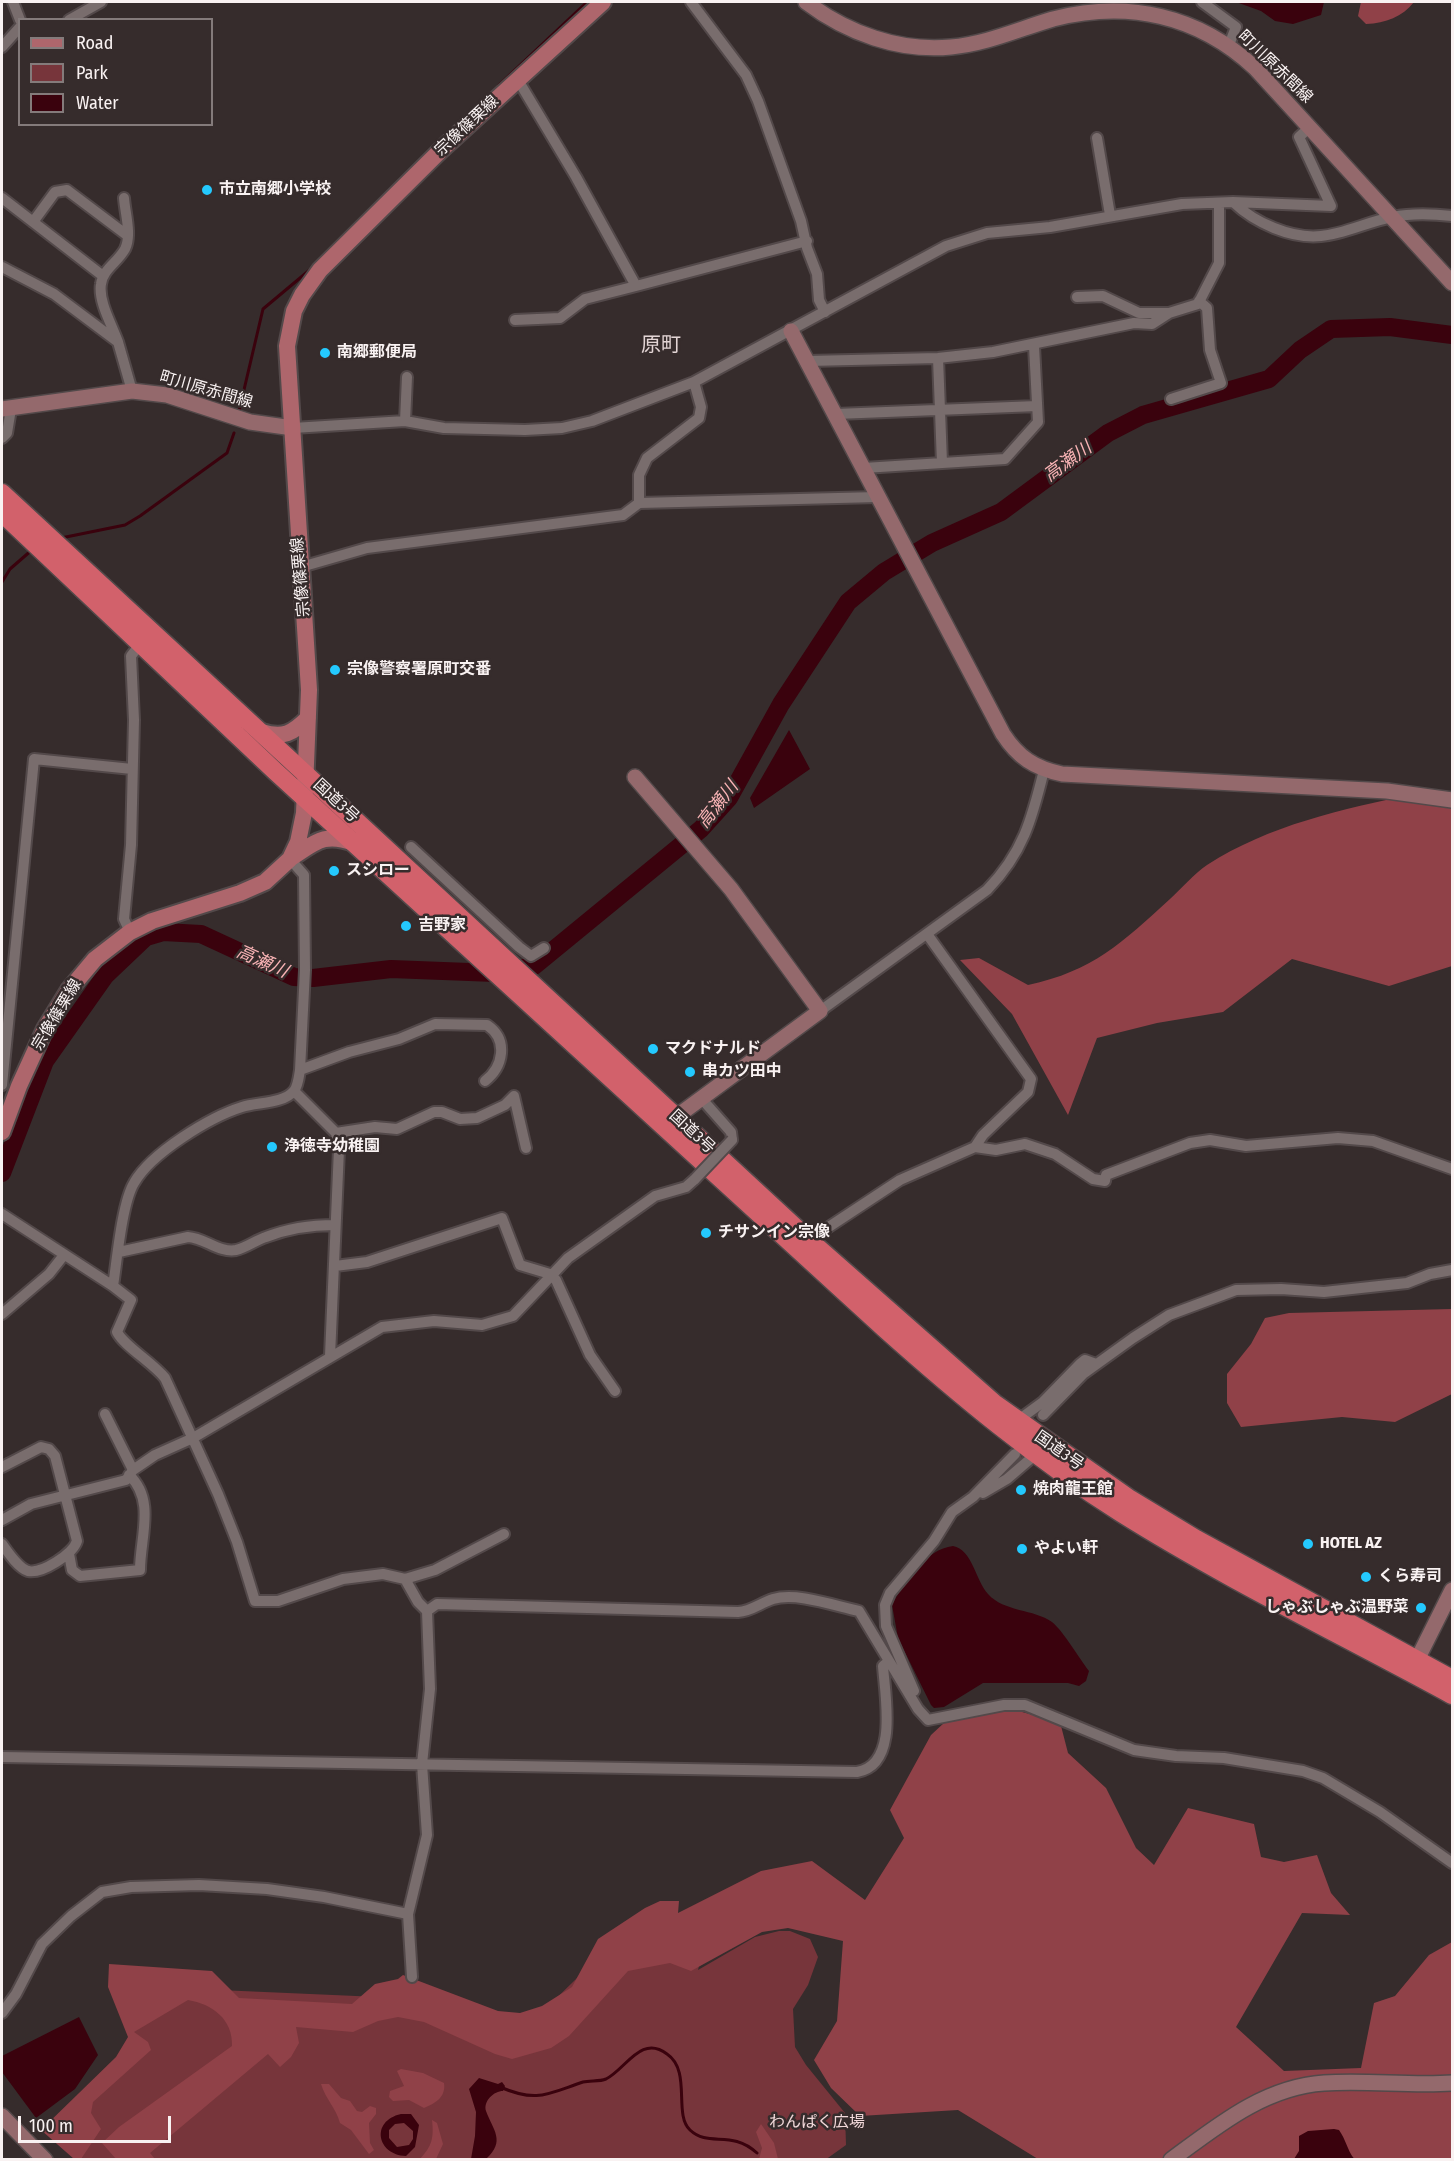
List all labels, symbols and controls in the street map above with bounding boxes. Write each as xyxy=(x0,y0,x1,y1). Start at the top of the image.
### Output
legend xyxy=(18,18,213,126)
street label: 町川原赤間線 xyxy=(1234,27,1316,107)
text: Road xyxy=(76,32,113,54)
text: Park xyxy=(76,62,108,84)
text: Water xyxy=(76,92,119,114)
street label: 宗像篠栗線 xyxy=(431,92,503,160)
place label: 市立南郷小学校 xyxy=(219,180,331,200)
marker: 市立南郷小学校 xyxy=(200,183,214,197)
district label: 原町 xyxy=(641,333,681,357)
place label: 南郷郵便局 xyxy=(337,343,417,363)
marker: 南郷郵便局 xyxy=(318,346,332,360)
street label: 町川原赤間線 xyxy=(157,368,255,412)
water label: 高瀬川 xyxy=(1040,437,1096,487)
street label: 宗像篠栗線 xyxy=(288,536,314,618)
place label: 宗像警察署原町交番 xyxy=(347,660,491,680)
marker: 宗像警察署原町交番 xyxy=(328,663,342,677)
street label: 国道3号 xyxy=(309,775,363,827)
water label: 高瀬川 xyxy=(693,777,743,833)
place label: スシロー xyxy=(346,861,410,881)
marker: スシロー xyxy=(327,864,341,878)
place label: 吉野家 xyxy=(418,916,466,936)
marker: 吉野家 xyxy=(399,919,413,933)
water label: 高瀬川 xyxy=(233,941,291,983)
street label: 宗像篠栗線 xyxy=(28,976,86,1054)
place label: マクドナルド xyxy=(665,1039,761,1059)
marker: マクドナルド xyxy=(646,1042,660,1056)
place label: 串カツ田中 xyxy=(702,1062,782,1082)
marker: 串カツ田中 xyxy=(683,1065,697,1079)
street label: 国道3号 xyxy=(665,1106,719,1158)
place label: 浄徳寺幼稚園 xyxy=(284,1137,380,1157)
marker: 浄徳寺幼稚園 xyxy=(265,1140,279,1154)
place label: チサンイン宗像 xyxy=(718,1223,830,1243)
marker: チサンイン宗像 xyxy=(699,1226,713,1240)
street label: 国道3号 xyxy=(1031,1427,1087,1475)
place label: 焼肉龍王館 xyxy=(1033,1480,1113,1500)
marker: 焼肉龍王館 xyxy=(1014,1483,1028,1497)
place label: HOTEL AZ xyxy=(1320,1534,1382,1554)
marker: HOTEL AZ xyxy=(1301,1537,1315,1551)
place label: やよい軒 xyxy=(1034,1539,1098,1559)
marker: やよい軒 xyxy=(1015,1542,1029,1556)
place label: くら寿司 xyxy=(1378,1567,1442,1587)
marker: くら寿司 xyxy=(1359,1570,1373,1584)
place label: しゃぶしゃぶ温野菜 xyxy=(1265,1598,1409,1618)
marker: しゃぶしゃぶ温野菜 xyxy=(1414,1601,1428,1615)
scale bar xyxy=(21,2104,174,2142)
park label: わんぱく広場 xyxy=(769,2113,865,2133)
text: 100 m xyxy=(29,2115,73,2137)

